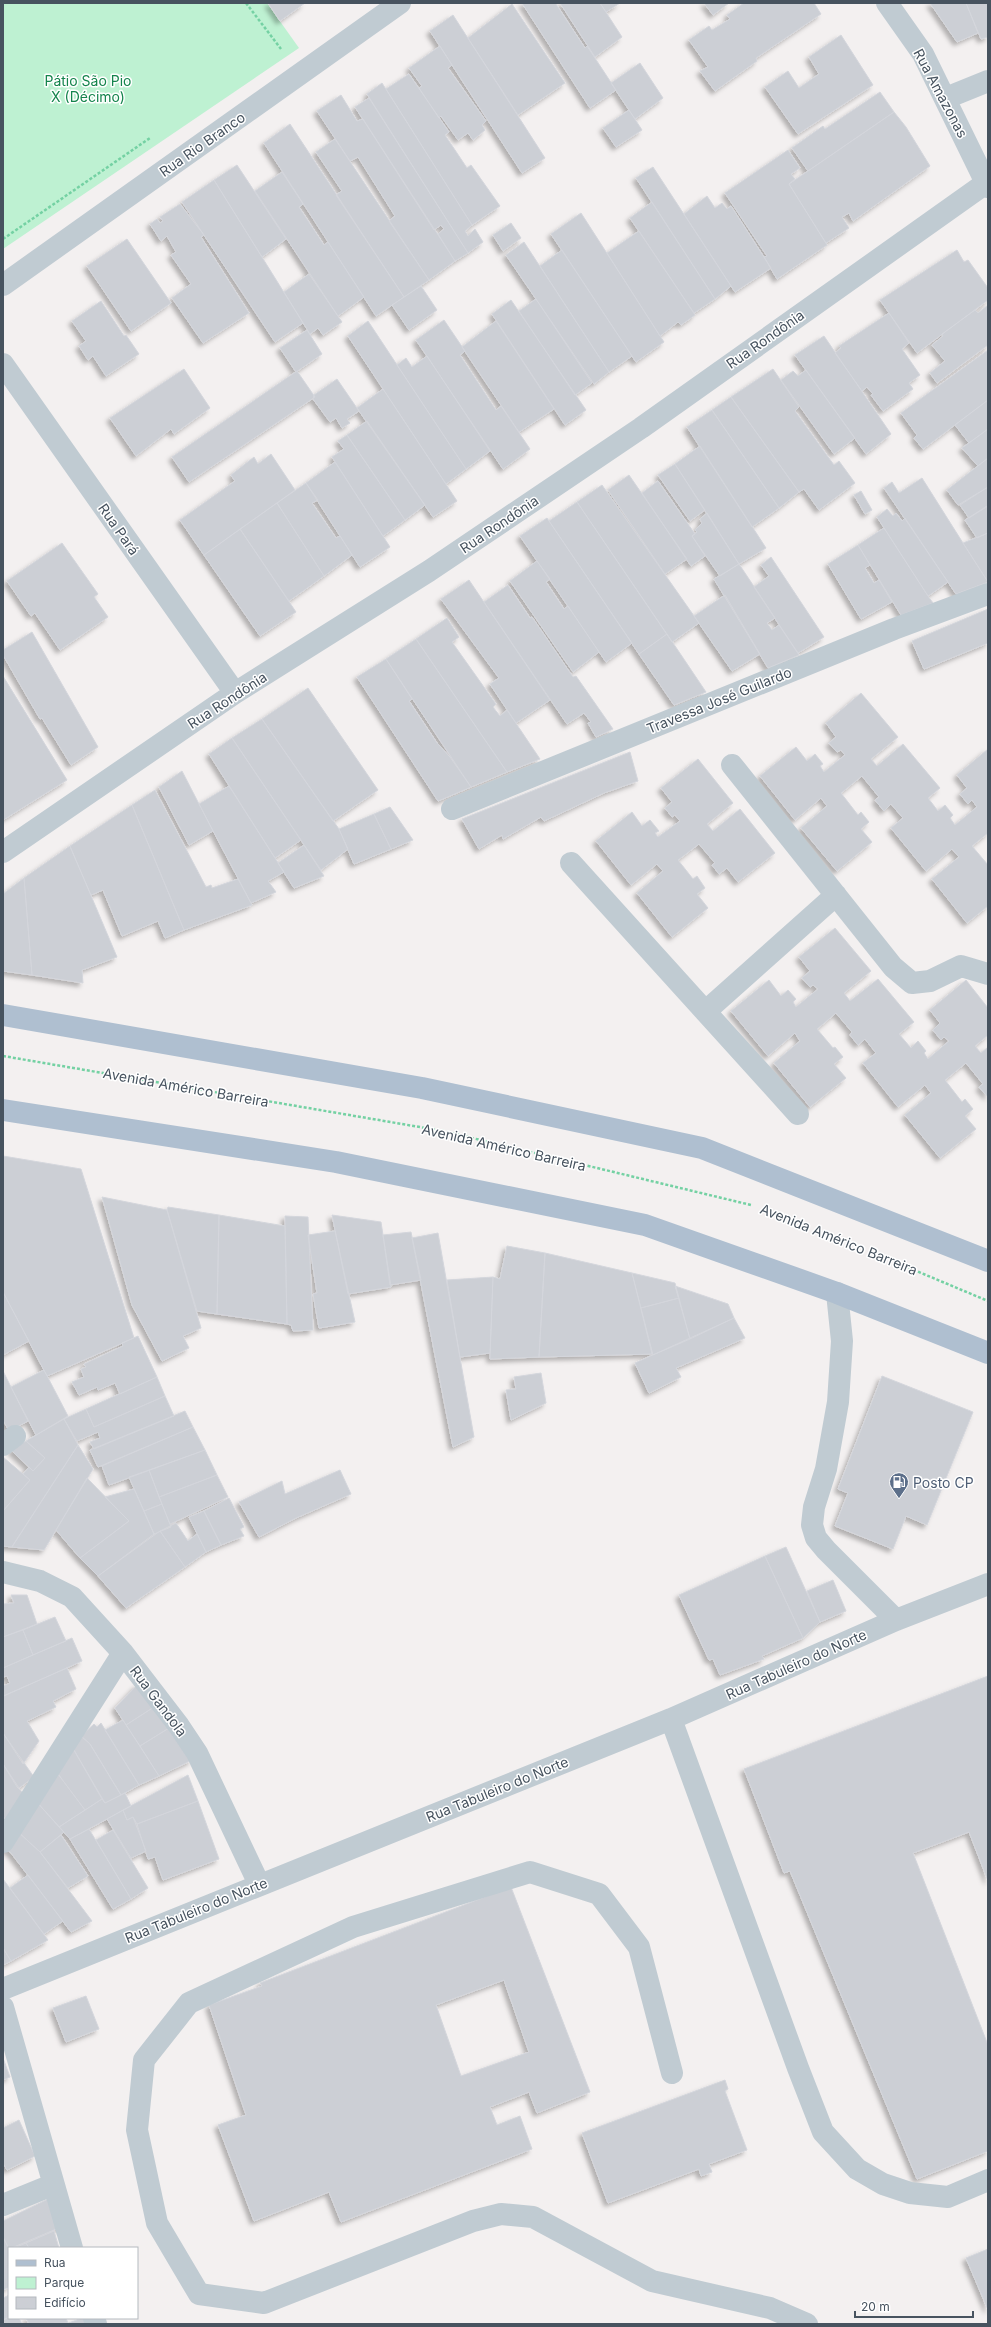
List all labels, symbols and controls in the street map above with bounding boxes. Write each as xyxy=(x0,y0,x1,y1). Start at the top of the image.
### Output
street label: Rua Amazonas xyxy=(910,46,972,140)
park label: Pátio São Pio X (Décimo) xyxy=(44,72,132,105)
street label: Rua Rio Branco xyxy=(156,108,248,180)
street label: Rua Rondônia xyxy=(723,306,807,372)
street label: Rua Rondônia xyxy=(456,491,542,557)
street label: Rua Pará xyxy=(95,500,143,558)
street label: Travessa José Guilardo xyxy=(644,663,794,737)
street label: Rua Rondônia xyxy=(184,668,270,732)
street label: Avenida Américo Barreira xyxy=(102,1064,270,1110)
street label: Avenida Américo Barreira xyxy=(420,1120,588,1174)
street label: Avenida Américo Barreira xyxy=(758,1200,920,1278)
fuel station icon: Posto CP xyxy=(888,1471,910,1499)
place label: Posto CP xyxy=(913,1474,974,1491)
street label: Rua Tabuleiro do Norte xyxy=(723,1625,869,1703)
street label: Rua Gandola xyxy=(127,1662,191,1740)
street label: Rua Tabuleiro do Norte xyxy=(423,1753,571,1825)
street label: Rua Tabuleiro do Norte xyxy=(122,1874,270,1946)
legend xyxy=(8,2247,138,2319)
text: Rua xyxy=(44,2255,66,2270)
text: Parque xyxy=(44,2275,84,2290)
scale bar xyxy=(855,2293,973,2319)
text: Edifício xyxy=(44,2295,86,2310)
text: 20 m xyxy=(861,2299,890,2314)

